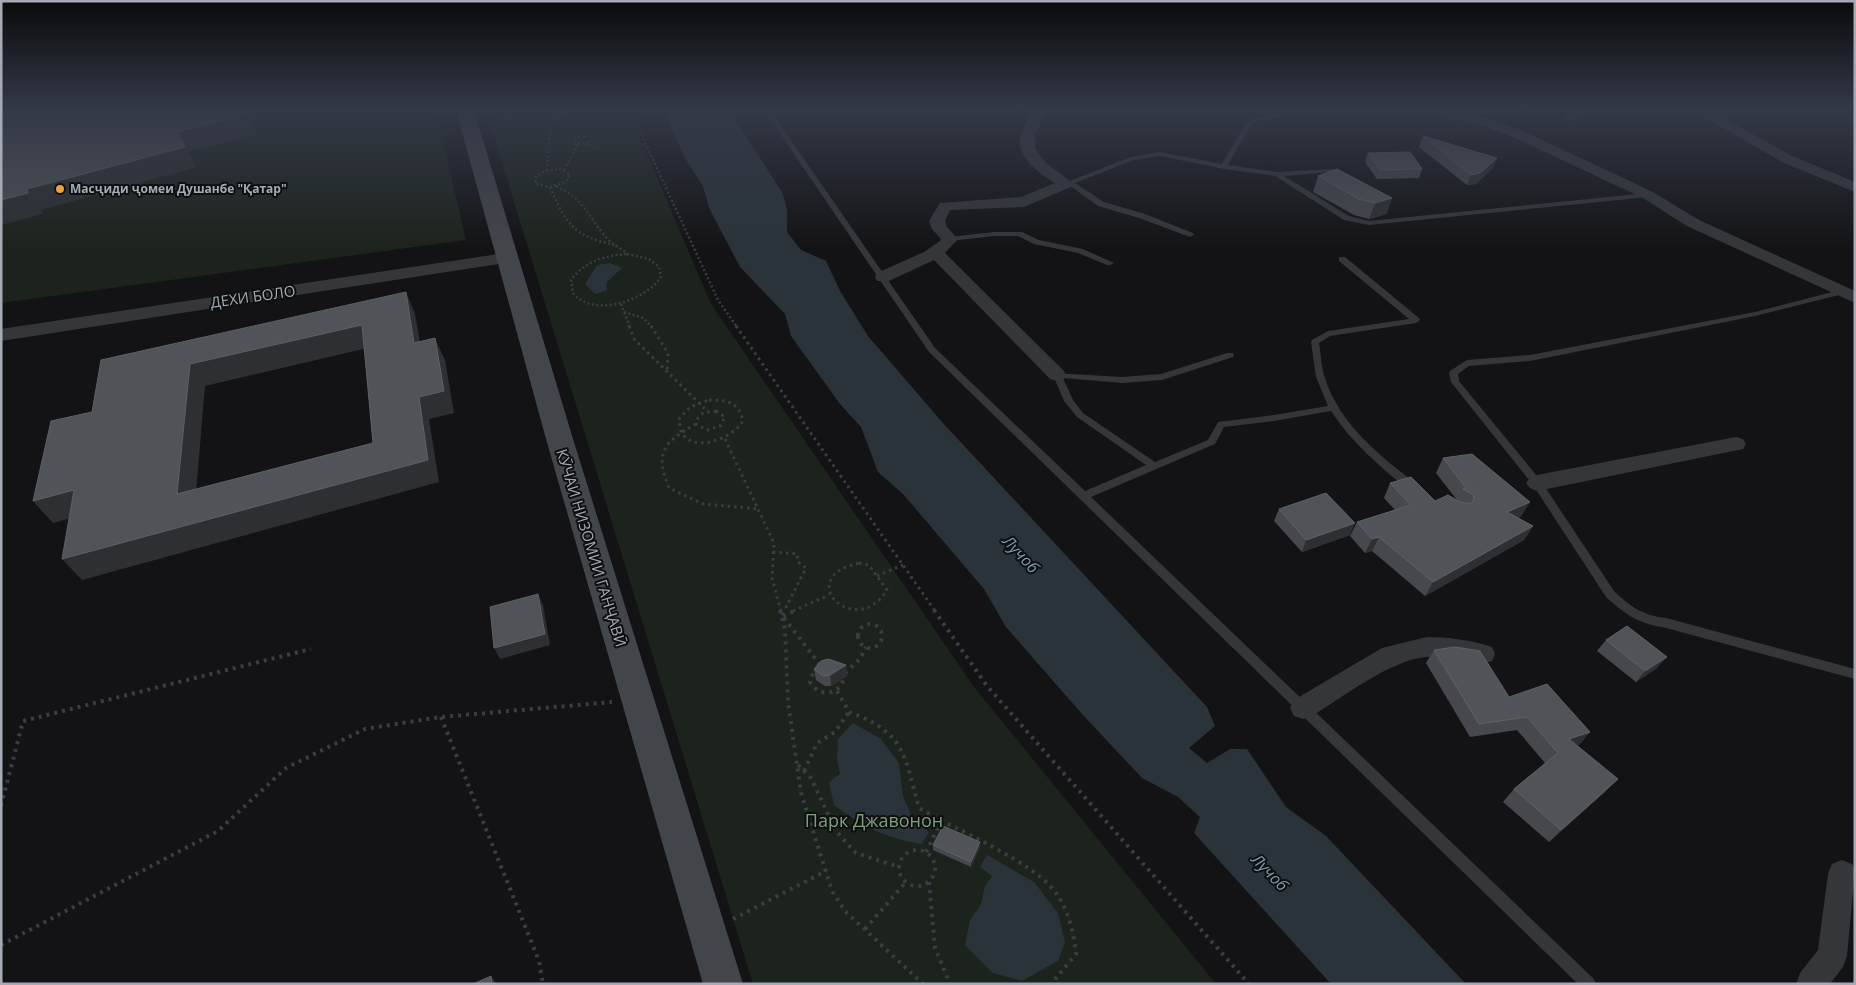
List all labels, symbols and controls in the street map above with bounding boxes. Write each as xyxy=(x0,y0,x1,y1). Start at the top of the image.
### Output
place label: Масҷиди ҷомеи Душанбе "Қатар" xyxy=(70,180,287,197)
marker: Масҷиди ҷомеи Душанбе "Қатар" xyxy=(54,183,66,195)
street label: ДЕХИ БОЛО xyxy=(209,280,297,312)
street label: КӮЧАИ НИЗОМИИ ГАНҶАВӢ xyxy=(552,446,632,649)
water label: Лучоб xyxy=(997,530,1045,579)
park label: Парк Джавонон xyxy=(805,808,943,832)
water label: Лучоб xyxy=(1246,848,1294,897)

